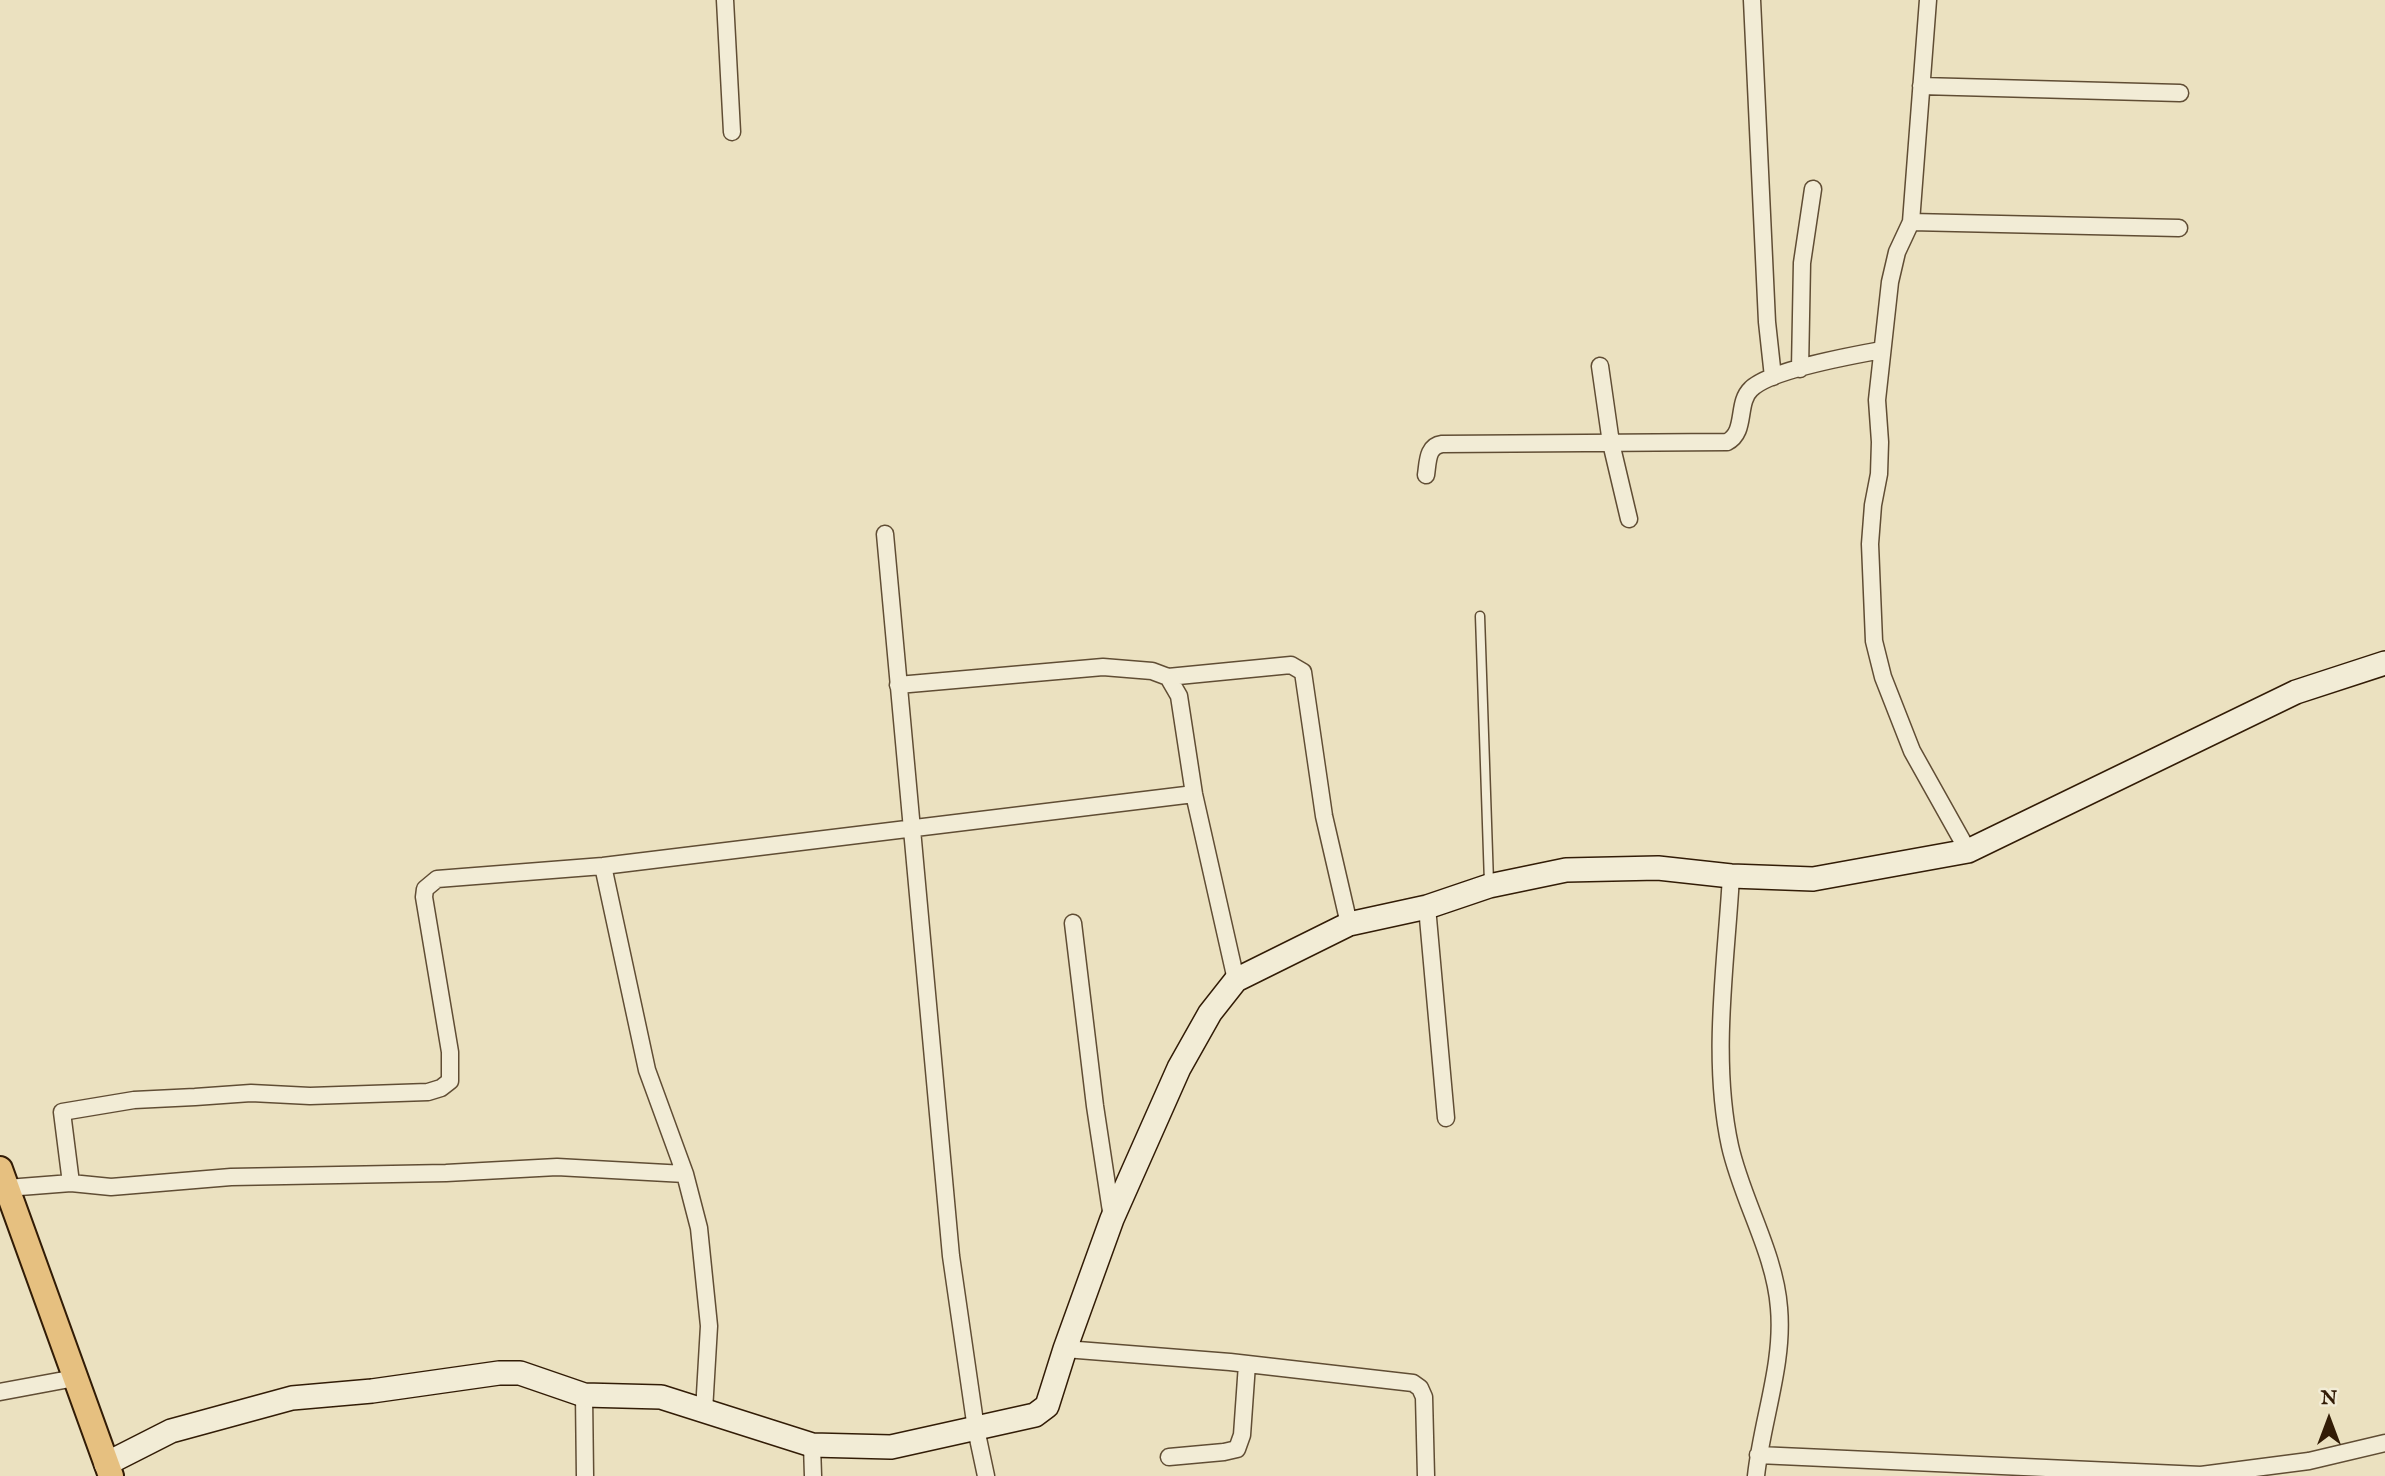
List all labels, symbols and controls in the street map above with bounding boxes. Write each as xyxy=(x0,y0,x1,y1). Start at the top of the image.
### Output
north arrow xyxy=(2294,1385,2364,1455)
text: N xyxy=(2321,1387,2337,1411)

